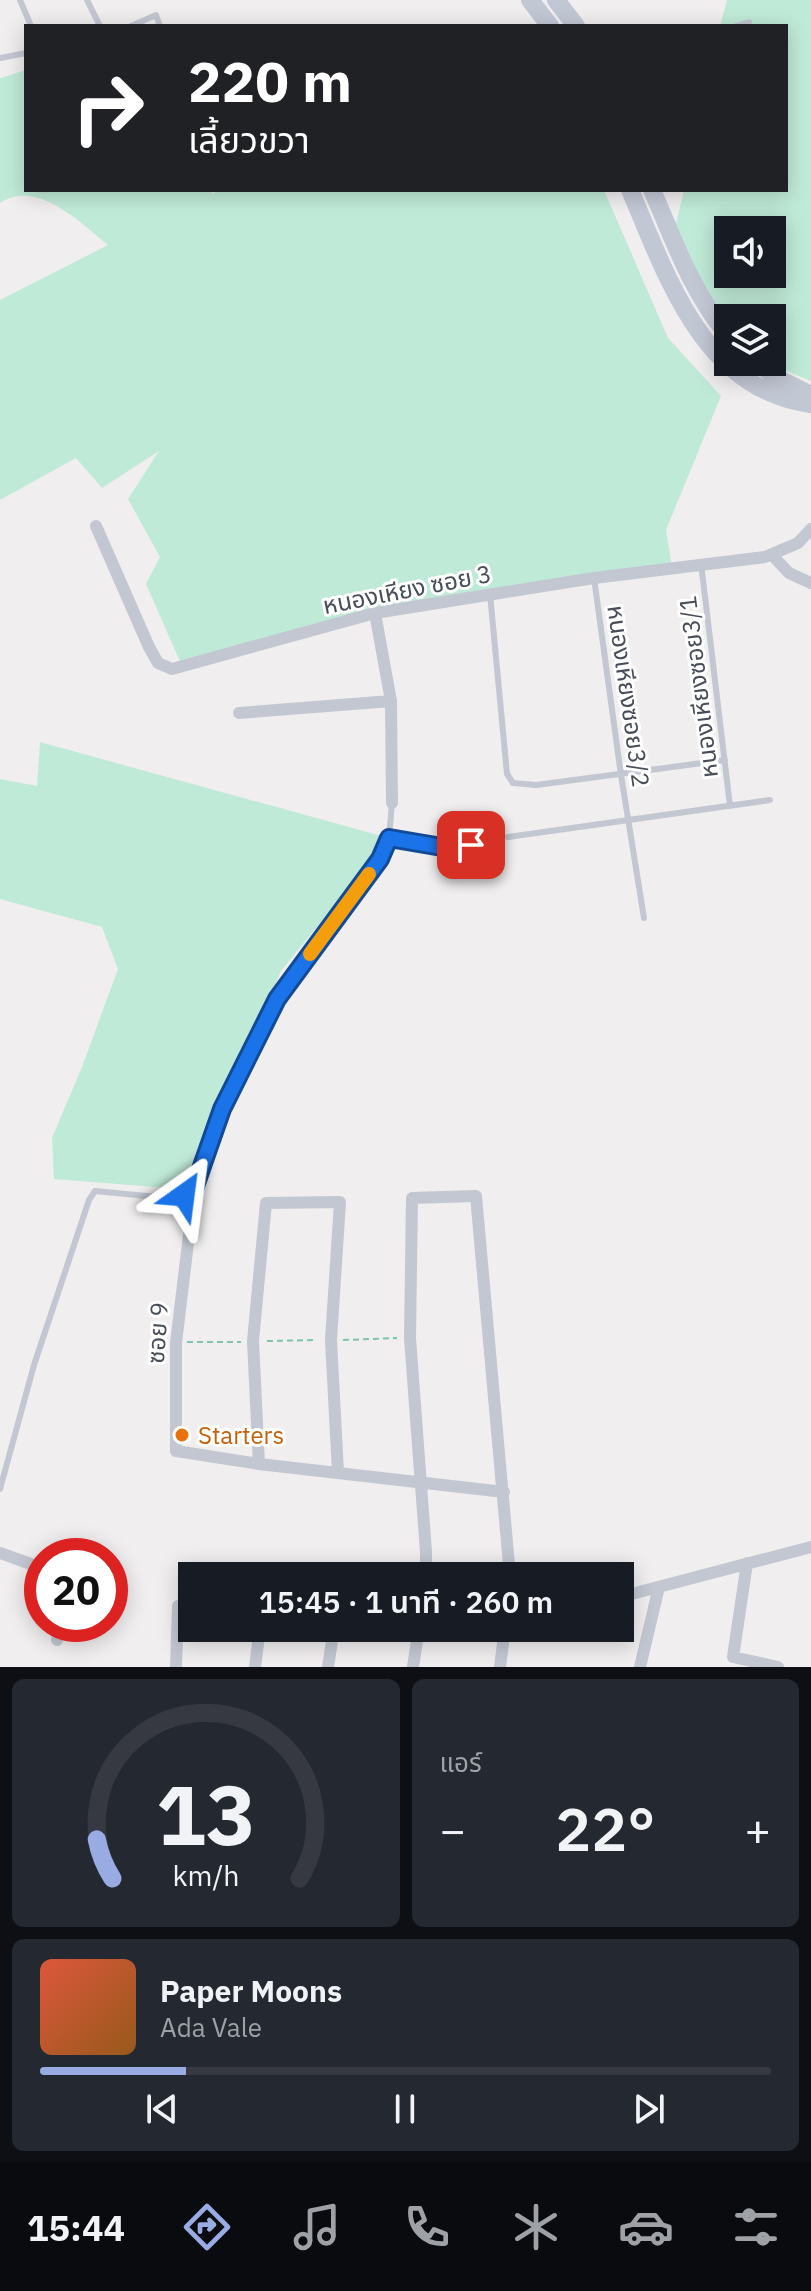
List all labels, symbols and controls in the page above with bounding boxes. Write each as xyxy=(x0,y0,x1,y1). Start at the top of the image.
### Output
text: 220 m xyxy=(188,45,352,117)
icon: right xyxy=(56,56,160,160)
text: เลี้ยวขวา xyxy=(188,116,310,163)
map controls xyxy=(714,216,786,376)
button: sound xyxy=(714,216,786,288)
button: layers xyxy=(714,304,786,376)
street label: หนองเหียง ซอย 3 xyxy=(320,557,494,621)
street label: หนองเหียงซอย3/1 xyxy=(671,594,725,780)
street label: หนองเหียงซอย3/2 xyxy=(600,603,658,789)
pin xyxy=(437,811,505,879)
icon: arrive xyxy=(449,823,493,867)
position arrow xyxy=(142,1153,226,1237)
street label: ซอย 9 xyxy=(139,1301,175,1365)
place label: Starters xyxy=(198,1419,284,1451)
marker: Starters xyxy=(173,1426,191,1444)
speed limit sign: 20 xyxy=(24,1538,128,1642)
text: 15:45 · 1 นาที · 260 m xyxy=(259,1582,553,1621)
text: แอร์ xyxy=(440,1745,482,1779)
text: 13 xyxy=(156,1760,256,1868)
text: 22° xyxy=(555,1789,655,1868)
text: − xyxy=(440,1801,466,1858)
text: + xyxy=(745,1801,771,1858)
text: km/h xyxy=(172,1857,239,1894)
text: Paper Moons xyxy=(160,1971,342,2010)
text: Ada Vale xyxy=(160,2010,262,2044)
icon: previous xyxy=(140,2087,184,2131)
icon: pause xyxy=(383,2087,427,2131)
icon: next xyxy=(627,2087,671,2131)
icon: directions xyxy=(179,2199,235,2255)
icon: music xyxy=(289,2199,345,2255)
icon: phone xyxy=(399,2199,455,2255)
icon: climate xyxy=(508,2199,564,2255)
icon: car xyxy=(618,2199,674,2255)
icon: filters xyxy=(728,2199,784,2255)
text: 15:44 xyxy=(27,2204,125,2251)

